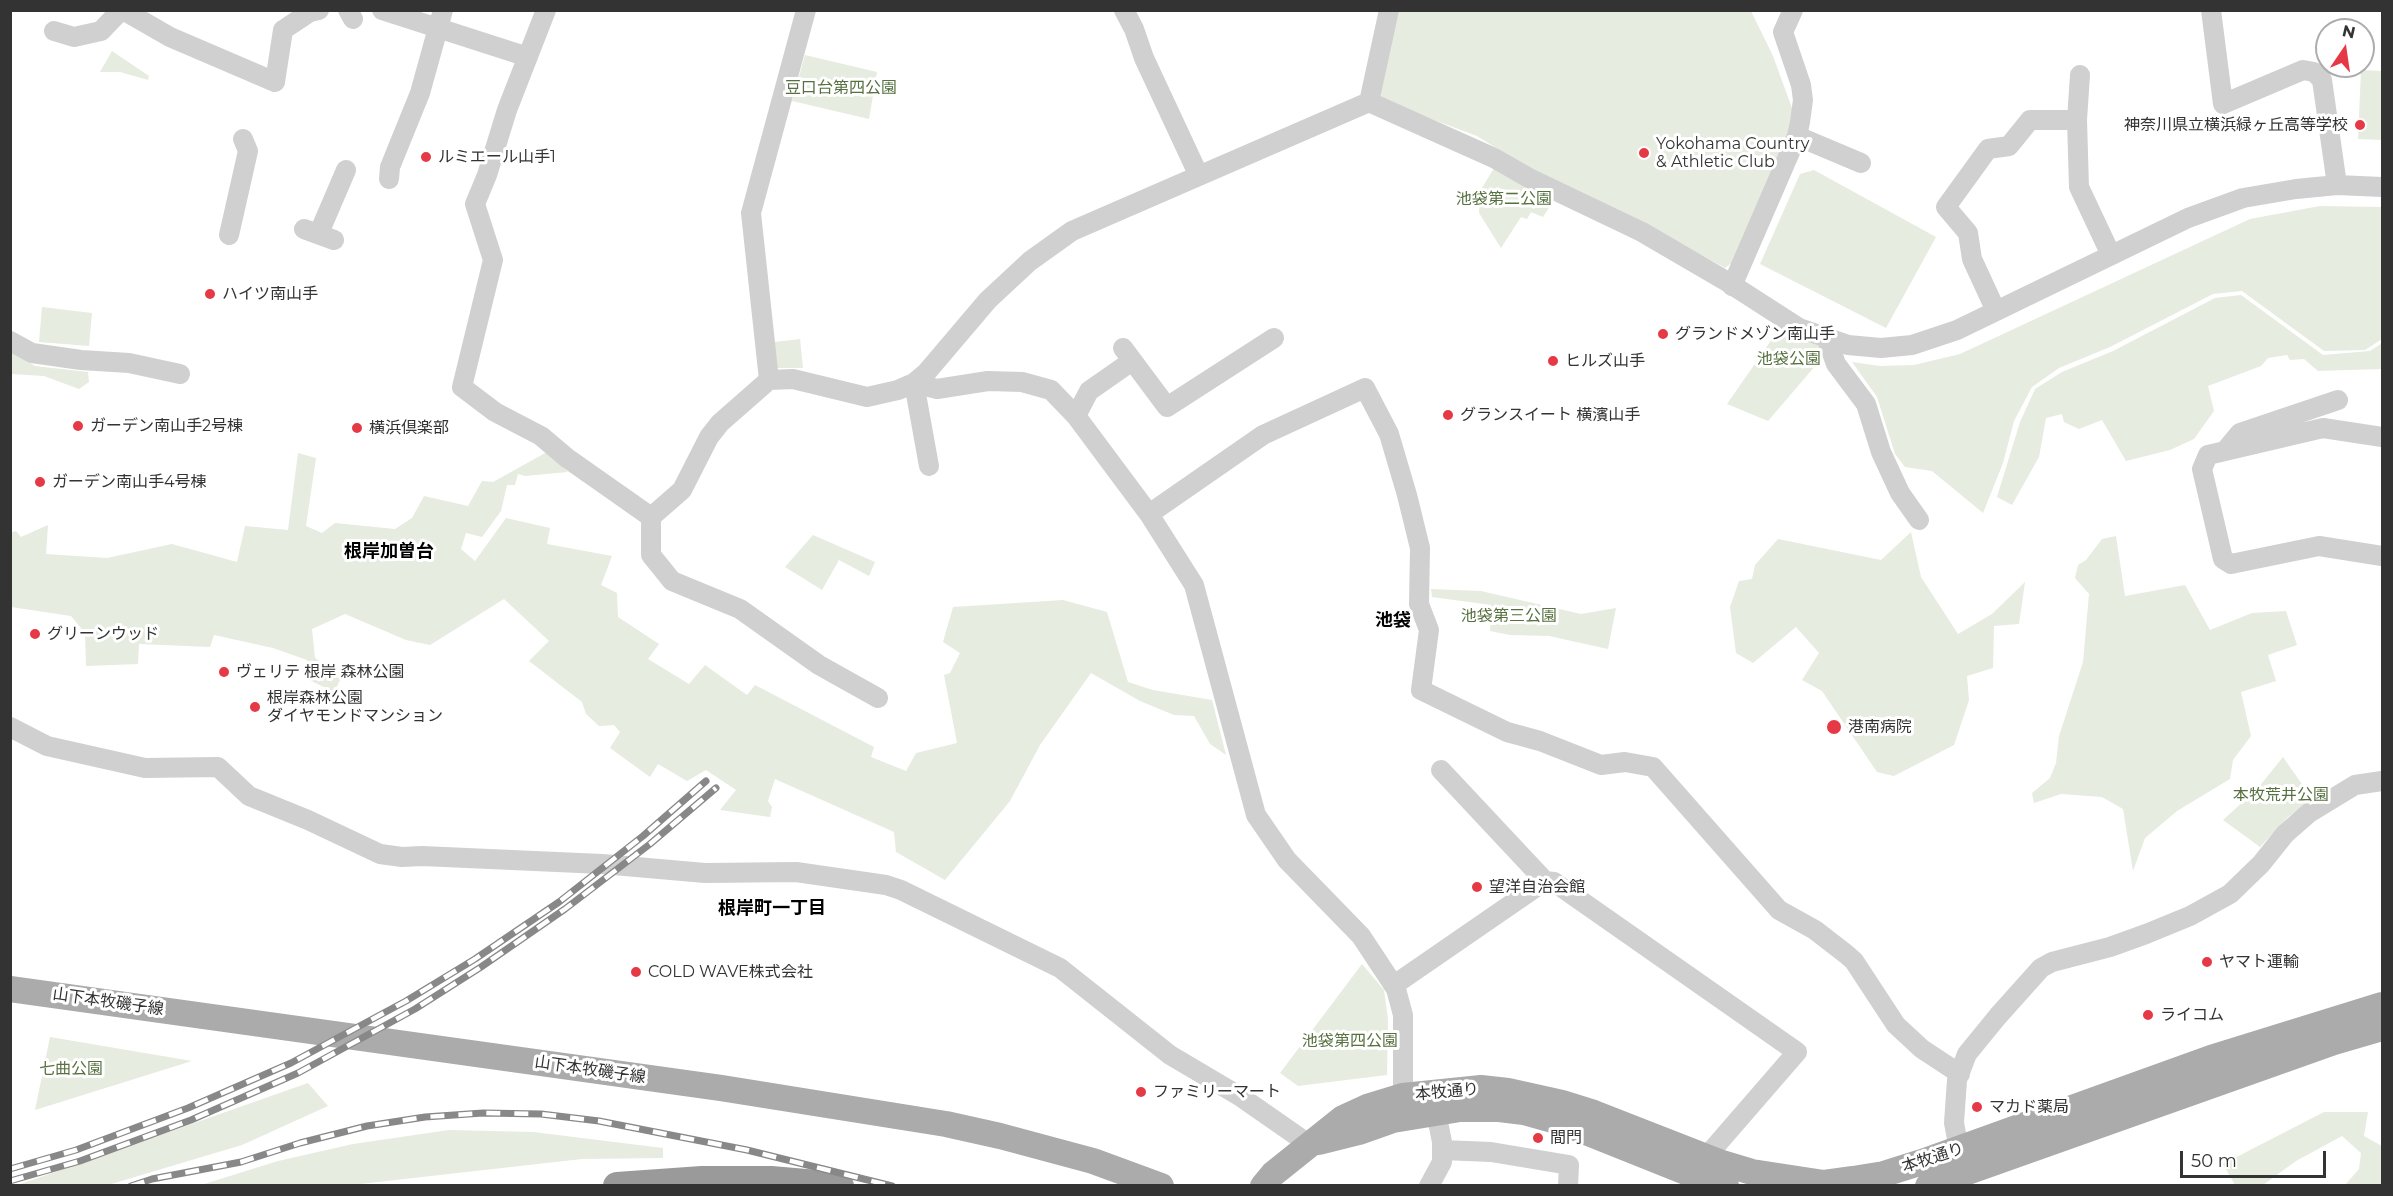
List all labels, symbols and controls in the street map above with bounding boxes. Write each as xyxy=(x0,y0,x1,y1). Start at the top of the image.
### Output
north arrow xyxy=(2315,18,2375,78)
text: N xyxy=(2340,21,2357,43)
park label: 豆口台第四公園 xyxy=(785,78,897,98)
place label: 神奈川県立横浜緑ヶ丘高等学校 xyxy=(2124,115,2348,135)
marker: 神奈川県立横浜緑ヶ丘高等学校 xyxy=(2353,118,2367,132)
place label: Yokohama Country & Athletic Club xyxy=(1656,134,1809,172)
marker: Yokohama Country & Athletic Club xyxy=(1637,146,1651,160)
place label: ルミエール山手1 xyxy=(438,147,556,167)
marker: ルミエール山手1 xyxy=(419,150,433,164)
park label: 池袋第二公園 xyxy=(1456,189,1552,209)
place label: ハイツ南山手 xyxy=(222,284,318,304)
marker: ハイツ南山手 xyxy=(203,287,217,301)
place label: グランドメゾン南山手 xyxy=(1675,324,1835,344)
marker: グランドメゾン南山手 xyxy=(1656,327,1670,341)
park label: 池袋公園 xyxy=(1757,349,1821,369)
place label: ヒルズ山手 xyxy=(1565,351,1645,371)
marker: ヒルズ山手 xyxy=(1546,354,1560,368)
place label: グランスイート 横濱山手 xyxy=(1460,405,1640,425)
marker: グランスイート 横濱山手 xyxy=(1441,408,1455,422)
place label: ガーデン南山手2号棟 xyxy=(90,416,243,436)
place label: 横浜倶楽部 xyxy=(369,418,449,438)
marker: ガーデン南山手2号棟 xyxy=(71,419,85,433)
marker: 横浜倶楽部 xyxy=(350,421,364,435)
place label: ガーデン南山手4号棟 xyxy=(52,472,207,492)
marker: ガーデン南山手4号棟 xyxy=(33,475,47,489)
district label: 根岸加曽台 xyxy=(344,541,434,563)
park label: 池袋第三公園 xyxy=(1461,606,1557,626)
district label: 池袋 xyxy=(1375,610,1411,632)
place label: グリーンウッド xyxy=(47,624,159,644)
marker: グリーンウッド xyxy=(28,627,42,641)
place label: ヴェリテ 根岸 森林公園 xyxy=(236,662,404,682)
marker: ヴェリテ 根岸 森林公園 xyxy=(217,665,231,679)
place label: 根岸森林公園 ダイヤモンドマンション xyxy=(267,688,443,726)
marker: 根岸森林公園 ダイヤモンドマンション xyxy=(248,700,262,714)
place label: 港南病院 xyxy=(1848,717,1912,737)
marker: 港南病院 xyxy=(1825,718,1843,736)
park label: 本牧荒井公園 xyxy=(2233,785,2329,805)
place label: 望洋自治会館 xyxy=(1489,877,1585,897)
marker: 望洋自治会館 xyxy=(1470,880,1484,894)
district label: 根岸町一丁目 xyxy=(718,898,826,920)
place label: ヤマト運輸 xyxy=(2219,952,2299,972)
marker: ヤマト運輸 xyxy=(2200,955,2214,969)
place label: COLD WAVE株式会社 xyxy=(648,962,813,982)
marker: COLD WAVE株式会社 xyxy=(629,965,643,979)
street label: 山下本牧磯子線 xyxy=(51,985,165,1019)
place label: ライコム xyxy=(2160,1005,2224,1025)
marker: ライコム xyxy=(2141,1008,2155,1022)
park label: 池袋第四公園 xyxy=(1302,1031,1398,1051)
street label: 山下本牧磯子線 xyxy=(533,1053,647,1087)
park label: 七曲公園 xyxy=(39,1059,103,1079)
street label: 本牧通り xyxy=(1414,1080,1480,1104)
place label: ファミリーマート xyxy=(1153,1082,1281,1102)
marker: ファミリーマート xyxy=(1134,1085,1148,1099)
place label: マカド薬局 xyxy=(1989,1097,2069,1117)
marker: マカド薬局 xyxy=(1970,1100,1984,1114)
place label: 間門 xyxy=(1550,1128,1582,1148)
marker: 間門 xyxy=(1531,1131,1545,1145)
street label: 本牧通り xyxy=(1900,1139,1966,1177)
scale bar xyxy=(2183,1139,2328,1177)
text: 50 m xyxy=(2191,1150,2237,1172)

